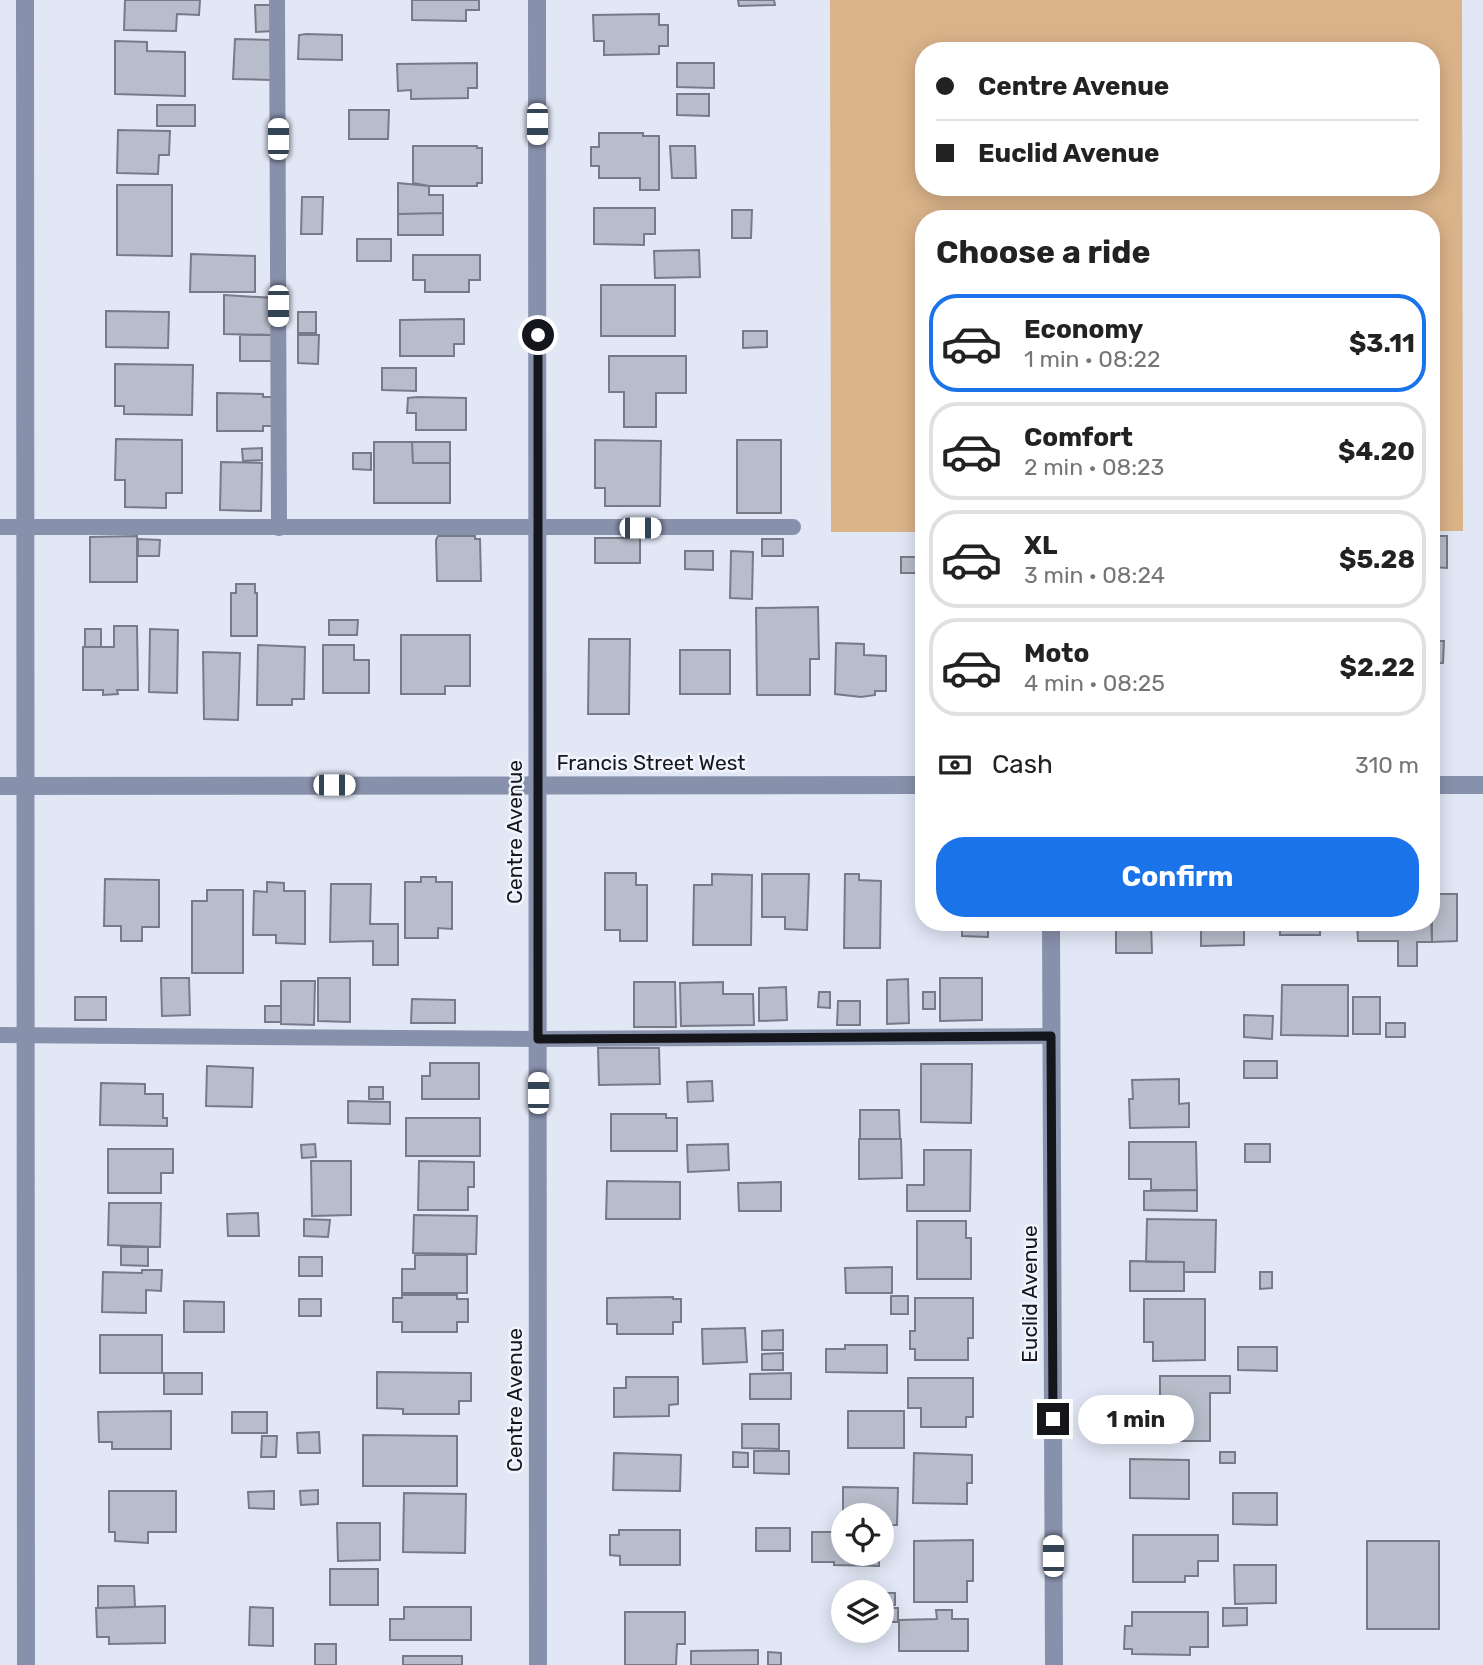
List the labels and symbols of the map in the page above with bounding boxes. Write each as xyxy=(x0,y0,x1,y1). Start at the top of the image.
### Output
car xyxy=(527,103,548,145)
car xyxy=(268,118,289,160)
car xyxy=(268,285,289,327)
route start xyxy=(522,319,554,351)
car xyxy=(620,518,662,539)
street label: Francis Street West xyxy=(556,750,746,775)
street label: Centre Avenue xyxy=(502,760,527,904)
car xyxy=(314,775,356,796)
car xyxy=(528,1072,549,1114)
street label: Euclid Avenue xyxy=(1017,1225,1042,1363)
street label: Centre Avenue xyxy=(502,1328,527,1472)
callout: 1 min xyxy=(1078,1394,1193,1444)
route end xyxy=(1037,1403,1069,1435)
car xyxy=(1043,1535,1064,1577)

